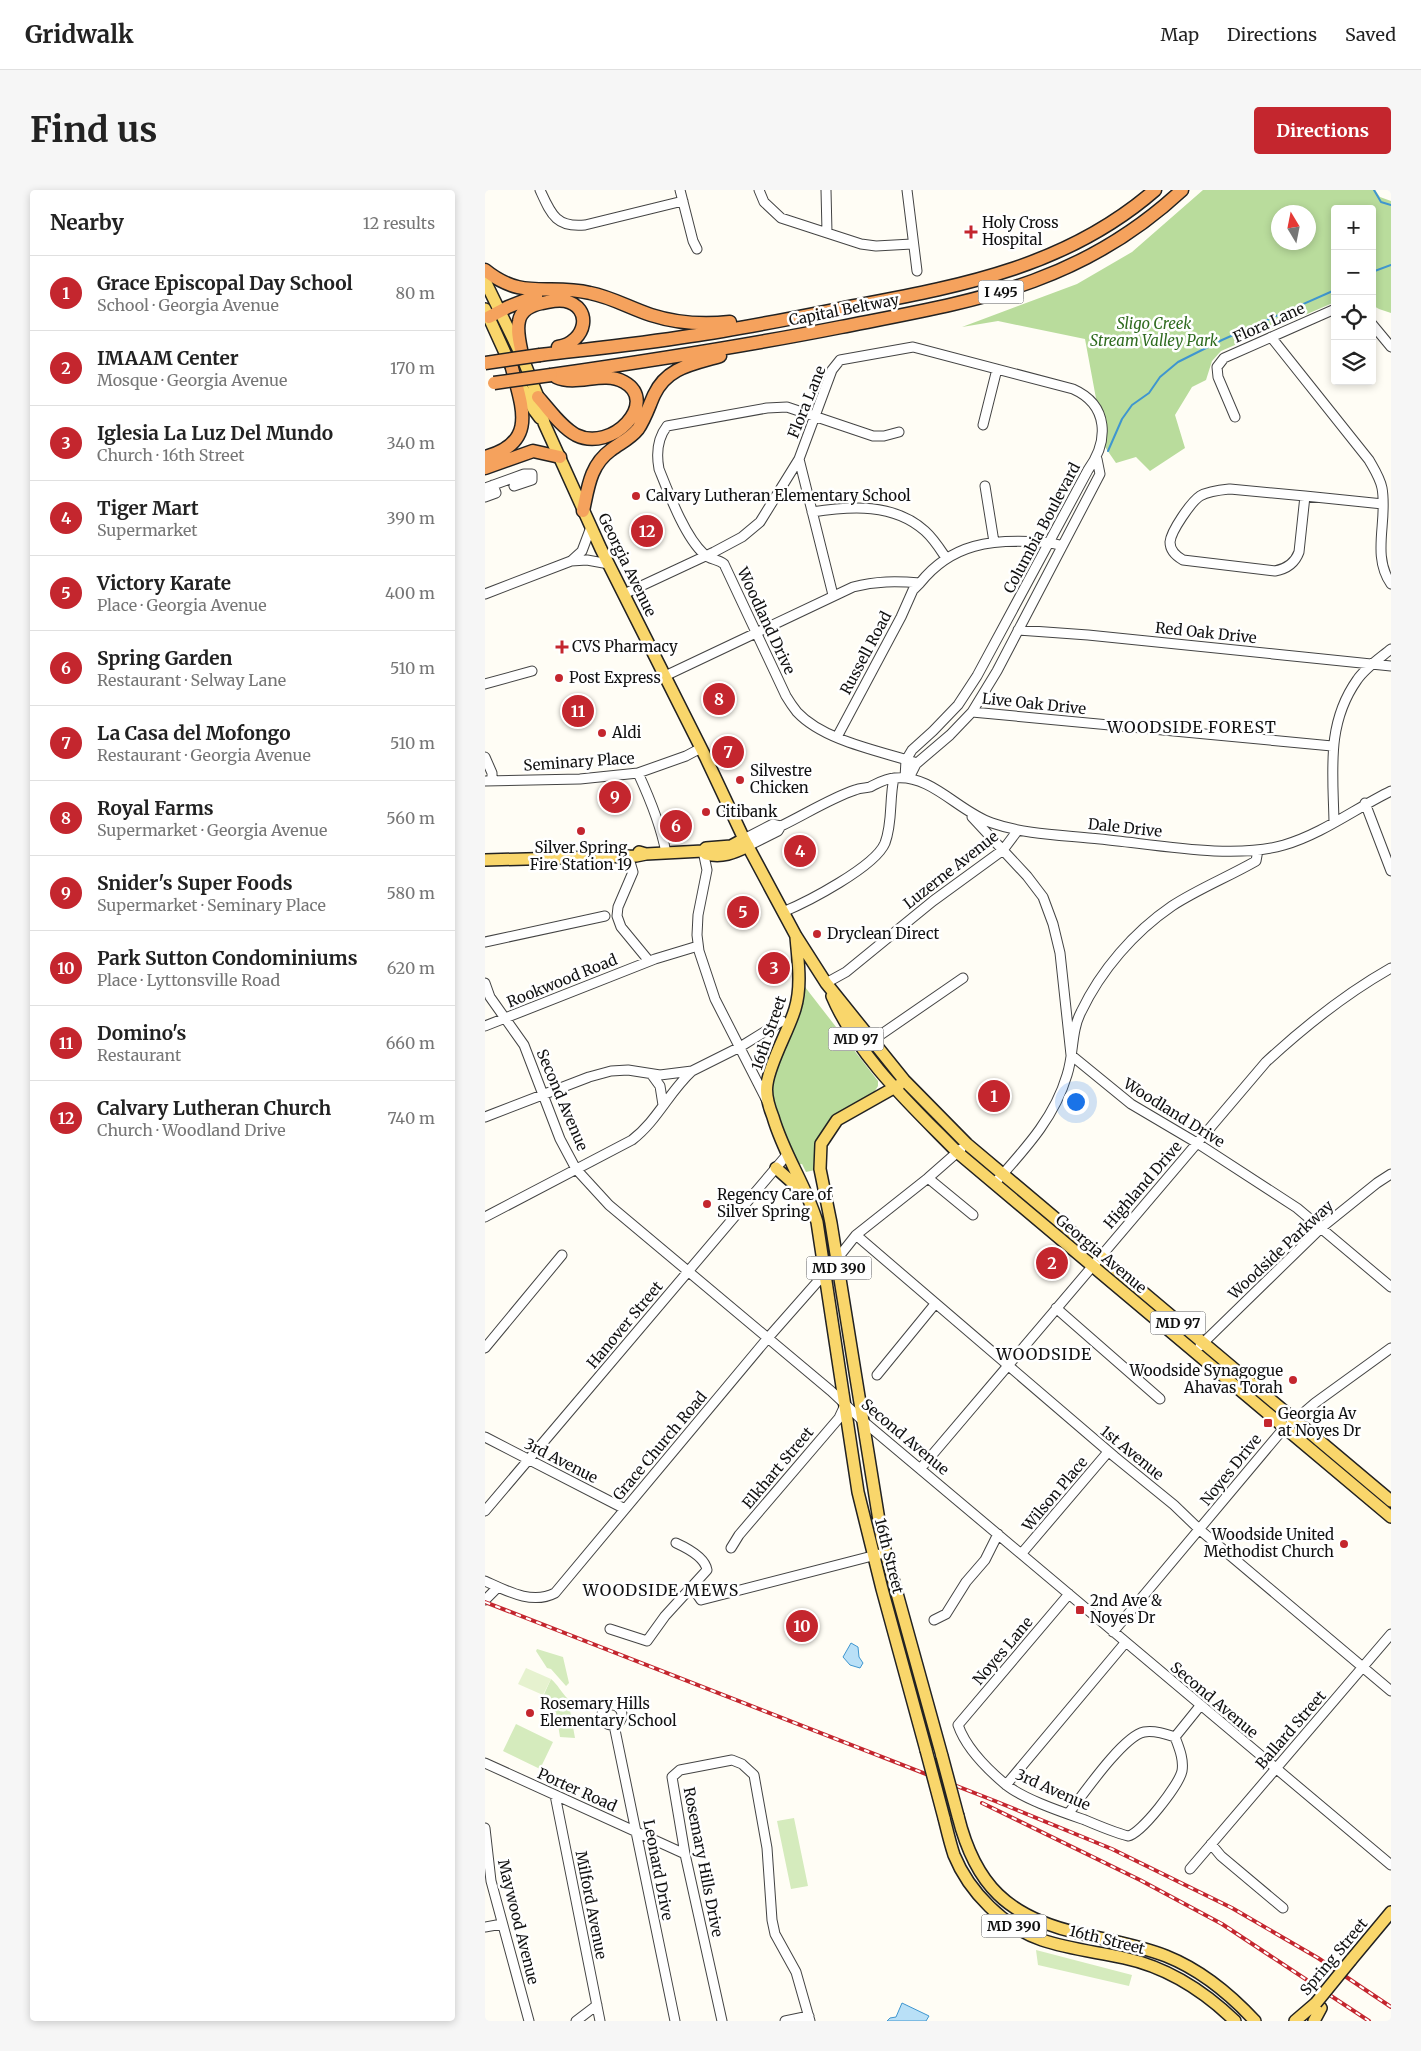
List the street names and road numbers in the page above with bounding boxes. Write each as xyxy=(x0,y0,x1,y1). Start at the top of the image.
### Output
road number: I 495 xyxy=(979,280,1023,304)
street label: Capital Beltway xyxy=(787,289,901,330)
street label: Flora Lane xyxy=(1230,298,1308,347)
street label: Flora Lane xyxy=(783,363,830,441)
street label: Columbia Boulevard xyxy=(999,459,1084,596)
street label: Georgia Avenue xyxy=(594,510,661,620)
street label: Woodland Drive xyxy=(733,563,800,677)
street label: Russell Road xyxy=(836,608,895,698)
street label: Red Oak Drive xyxy=(1154,618,1258,647)
street label: Live Oak Drive xyxy=(981,689,1087,718)
street label: Seminary Place xyxy=(523,748,635,775)
street label: Dale Drive xyxy=(1087,814,1163,841)
street label: Luzerne Avenue xyxy=(899,827,1002,913)
street label: Rookwood Road xyxy=(504,950,620,1011)
street label: 16th Street xyxy=(747,993,790,1072)
road number: MD 97 xyxy=(829,1028,883,1051)
street label: Second Avenue xyxy=(533,1046,592,1154)
street label: Woodland Drive xyxy=(1119,1073,1229,1151)
street label: Highland Drive xyxy=(1100,1137,1186,1232)
street label: Woodside Parkway xyxy=(1223,1196,1337,1304)
street label: Georgia Avenue xyxy=(1052,1210,1151,1297)
road number: MD 390 xyxy=(807,1256,871,1280)
street label: Hanover Street xyxy=(583,1277,667,1372)
road number: MD 97 xyxy=(1151,1312,1205,1334)
street label: Grace Church Road xyxy=(609,1387,711,1504)
street label: Second Avenue xyxy=(858,1394,953,1479)
street label: 1st Avenue xyxy=(1097,1421,1168,1484)
street label: Elkhart Street xyxy=(738,1423,817,1512)
street label: Noyes Drive xyxy=(1196,1430,1265,1509)
street label: 3rd Avenue xyxy=(521,1434,601,1487)
street label: Wilson Place xyxy=(1017,1452,1091,1536)
street label: 16th Street xyxy=(871,1516,908,1596)
street label: Noyes Lane xyxy=(969,1613,1037,1689)
street label: Second Avenue xyxy=(1167,1657,1262,1742)
street label: Ballard Street xyxy=(1251,1686,1330,1773)
street label: Porter Road xyxy=(535,1764,620,1815)
street label: 3rd Avenue xyxy=(1013,1765,1094,1815)
street label: Rosemary Hills Drive xyxy=(680,1785,727,1939)
street label: Leonard Drive xyxy=(639,1818,678,1922)
street label: Milford Avenue xyxy=(572,1849,611,1961)
street label: Maywood Avenue xyxy=(494,1857,543,1986)
road number: MD 390 xyxy=(981,1914,1047,1938)
street label: Spring Street xyxy=(1296,1914,1371,1999)
street label: 16th Street xyxy=(1067,1921,1147,1958)

